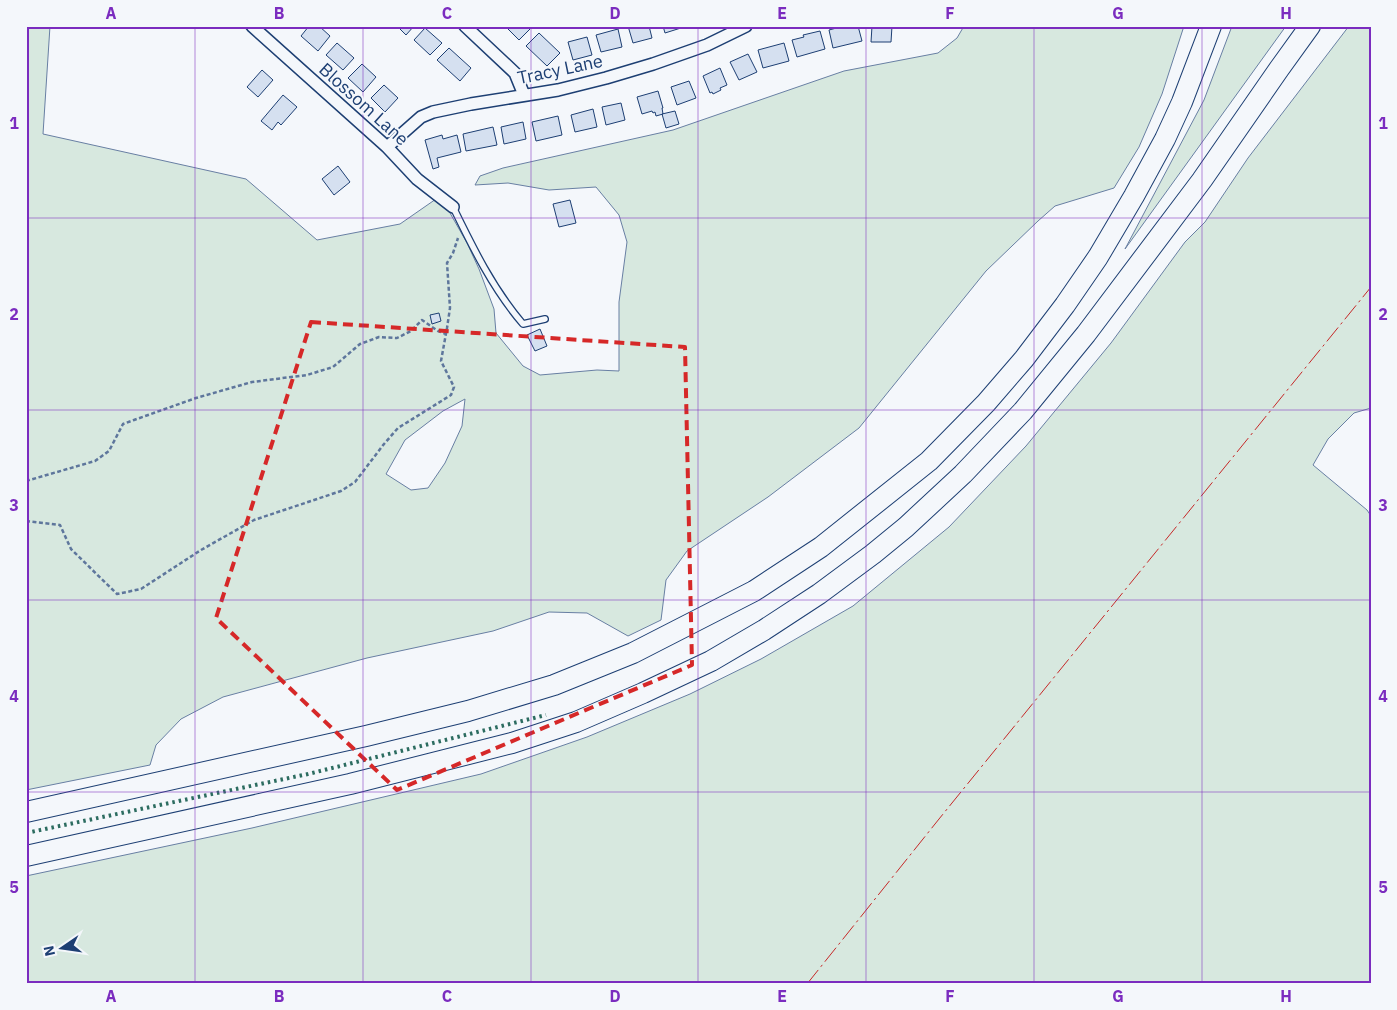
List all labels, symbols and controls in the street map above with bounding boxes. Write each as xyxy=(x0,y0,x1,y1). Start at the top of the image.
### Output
text: A xyxy=(106,3,117,23)
text: B xyxy=(274,3,285,23)
text: C xyxy=(442,3,452,23)
text: D xyxy=(609,3,621,23)
text: E xyxy=(777,3,787,23)
text: F xyxy=(945,3,955,23)
text: G xyxy=(1112,3,1124,23)
text: H xyxy=(1280,3,1292,23)
street label: Tracy Lane xyxy=(515,49,605,89)
street label: Blossom Lane xyxy=(314,58,414,150)
text: 1 xyxy=(9,113,19,133)
text: 1 xyxy=(1378,113,1388,133)
text: 2 xyxy=(9,304,19,324)
text: 2 xyxy=(1378,304,1388,324)
text: 3 xyxy=(9,495,19,515)
text: 3 xyxy=(1378,495,1388,515)
text: 4 xyxy=(9,686,19,706)
text: 4 xyxy=(1378,686,1388,706)
text: 5 xyxy=(9,877,19,897)
text: 5 xyxy=(1378,877,1388,897)
north arrow xyxy=(38,922,88,972)
text: N xyxy=(39,944,59,958)
text: A xyxy=(106,986,117,1006)
text: B xyxy=(274,986,285,1006)
text: C xyxy=(442,986,452,1006)
text: D xyxy=(609,986,621,1006)
text: E xyxy=(777,986,787,1006)
text: F xyxy=(945,986,955,1006)
text: G xyxy=(1112,986,1124,1006)
text: H xyxy=(1280,986,1292,1006)

